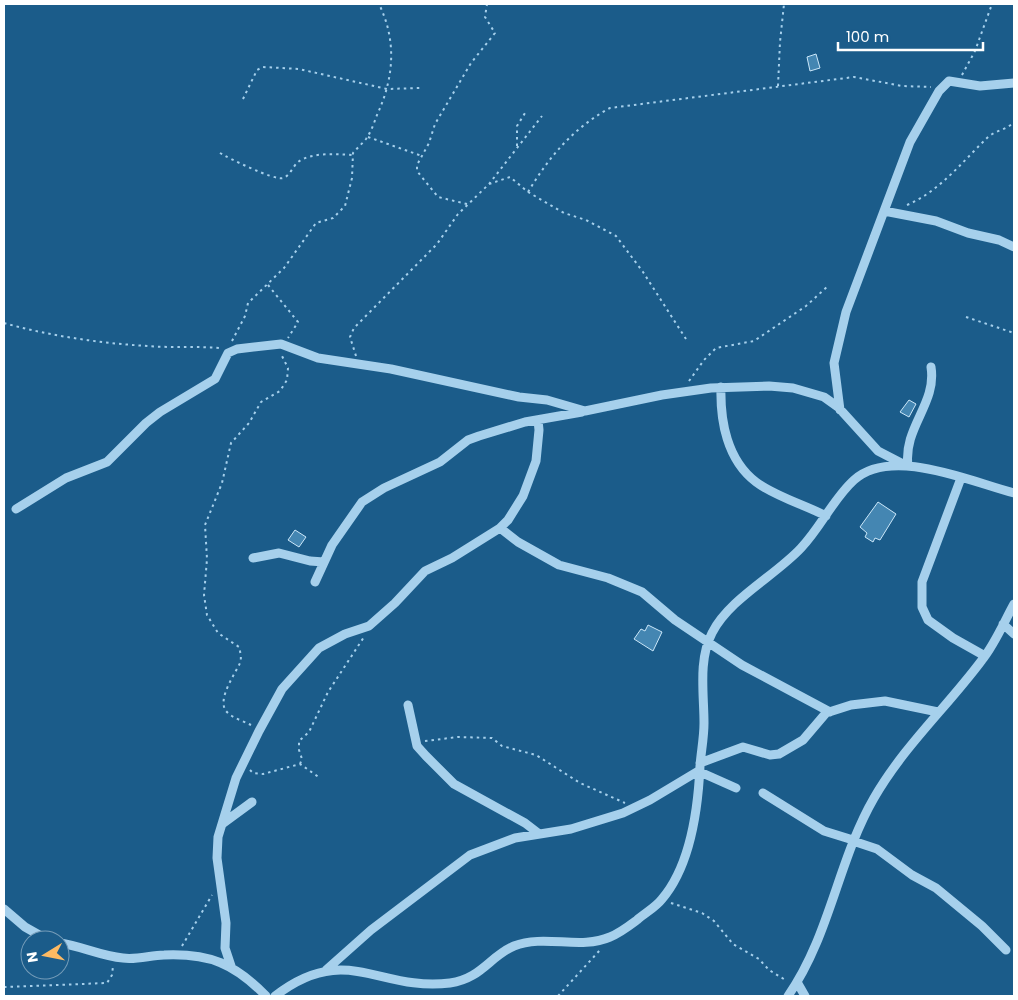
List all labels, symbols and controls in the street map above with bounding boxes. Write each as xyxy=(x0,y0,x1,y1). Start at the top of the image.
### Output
scale bar xyxy=(838,20,983,52)
text: 100 m xyxy=(846,26,889,47)
north arrow xyxy=(20,930,70,980)
text: N xyxy=(21,950,43,964)

